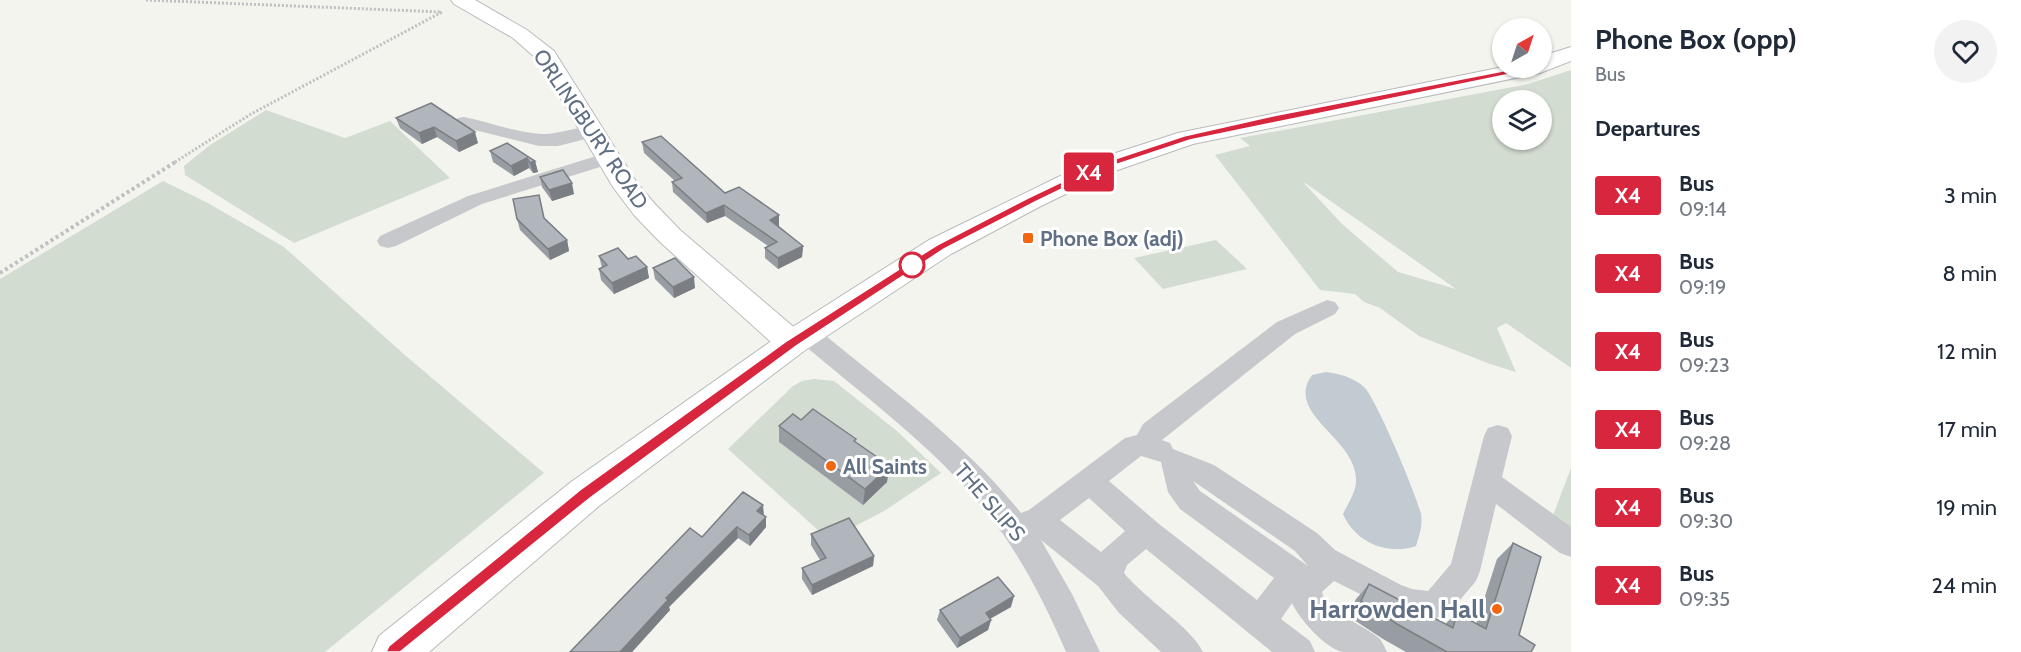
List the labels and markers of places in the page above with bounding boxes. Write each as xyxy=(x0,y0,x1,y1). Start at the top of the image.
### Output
place label: Phone Box (adj) xyxy=(1040,226,1184,251)
marker: Phone Box (adj) xyxy=(1021,231,1035,245)
unlabelled marker xyxy=(899,252,925,278)
place label: All Saints xyxy=(843,454,927,479)
marker: All Saints xyxy=(824,459,838,473)
place label: Harrowden Hall xyxy=(1309,593,1485,625)
marker: Harrowden Hall xyxy=(1490,602,1504,616)

